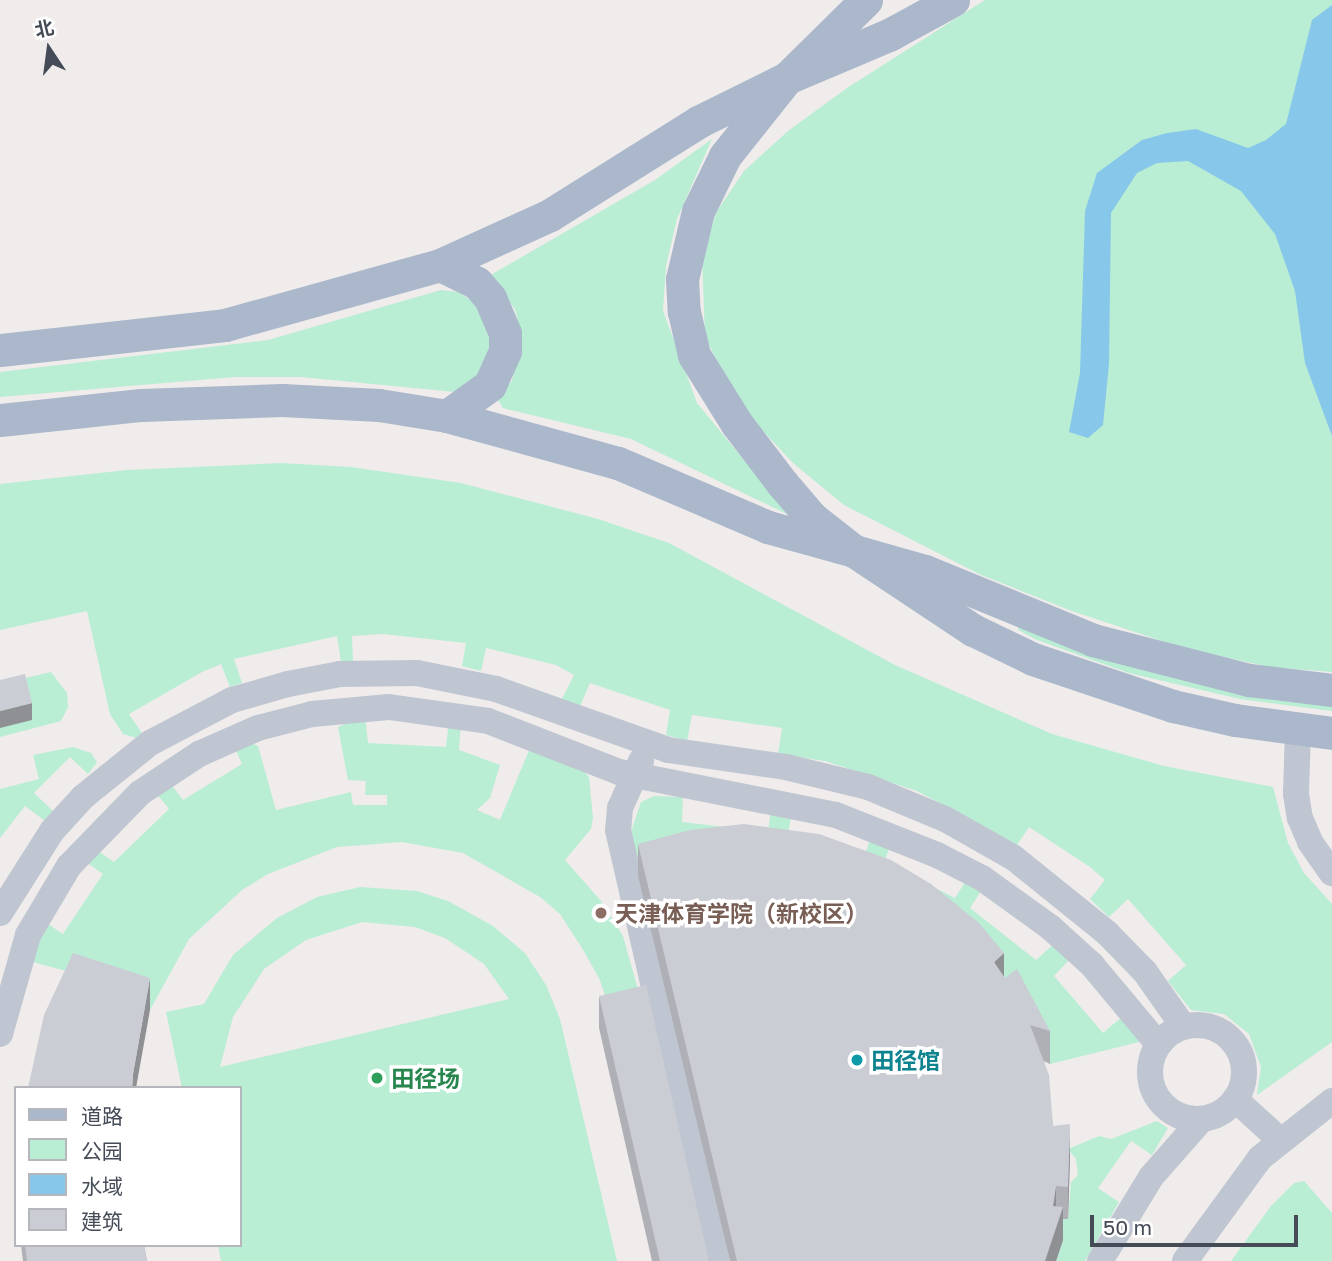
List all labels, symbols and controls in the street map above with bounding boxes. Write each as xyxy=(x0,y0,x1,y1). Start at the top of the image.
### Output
north arrow xyxy=(14,14,84,84)
text: 北 xyxy=(32,15,56,41)
place label: 天津体育学院（新校区） xyxy=(615,899,868,927)
marker: 天津体育学院（新校区） xyxy=(593,905,609,921)
place label: 田径馆 xyxy=(871,1046,940,1074)
marker: 田径馆 xyxy=(849,1052,865,1068)
place label: 田径场 xyxy=(391,1064,460,1092)
marker: 田径场 xyxy=(369,1070,385,1086)
legend xyxy=(14,1086,242,1247)
text: 道路 xyxy=(81,1103,123,1129)
text: 公园 xyxy=(81,1138,123,1164)
text: 水域 xyxy=(81,1173,123,1199)
scale bar xyxy=(1094,1202,1302,1246)
text: 建筑 xyxy=(81,1208,123,1234)
text: 50 m xyxy=(1103,1214,1152,1240)

